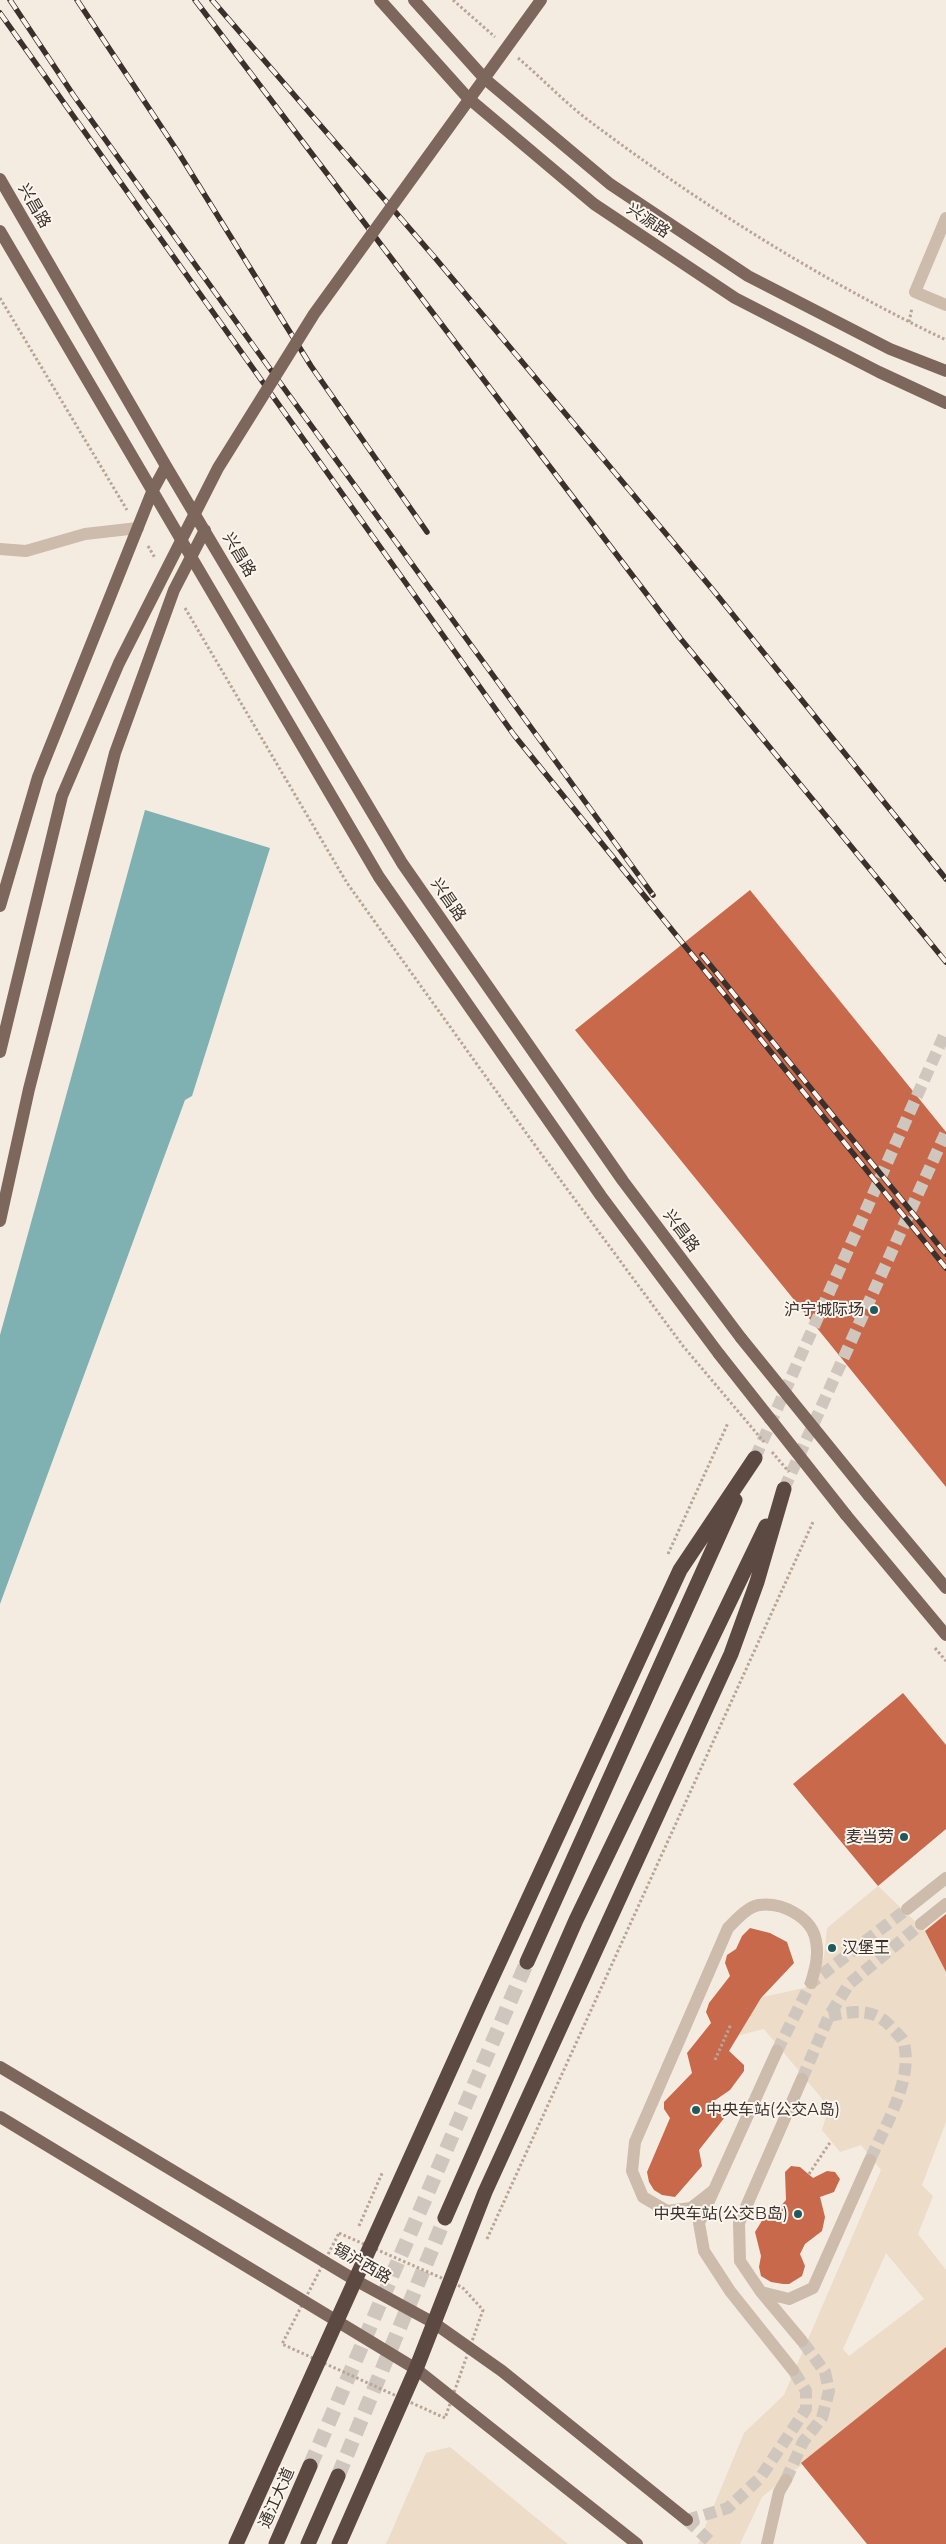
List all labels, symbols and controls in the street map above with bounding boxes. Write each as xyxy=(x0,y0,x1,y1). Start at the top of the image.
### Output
street label: 兴昌路 xyxy=(14,180,54,232)
street label: 兴源路 xyxy=(623,200,673,242)
street label: 兴昌路 xyxy=(218,529,260,581)
street label: 兴昌路 xyxy=(426,875,470,925)
street label: 兴昌路 xyxy=(659,1206,703,1256)
place label: 沪宁城际场 xyxy=(784,1300,864,1320)
marker: 沪宁城际场 xyxy=(868,1304,880,1316)
place label: 麦当劳 xyxy=(846,1827,894,1847)
marker: 麦当劳 xyxy=(898,1831,910,1843)
place label: 汉堡王 xyxy=(842,1938,890,1958)
marker: 汉堡王 xyxy=(826,1942,838,1954)
place label: 中央车站(公交A岛) xyxy=(706,2100,840,2120)
marker: 中央车站(公交A岛) xyxy=(690,2104,702,2116)
place label: 中央车站(公交B岛) xyxy=(653,2204,788,2224)
marker: 中央车站(公交B岛) xyxy=(792,2208,804,2220)
street label: 锡沪西路 xyxy=(329,2240,395,2288)
street label: 通江大道 xyxy=(255,2465,299,2531)

